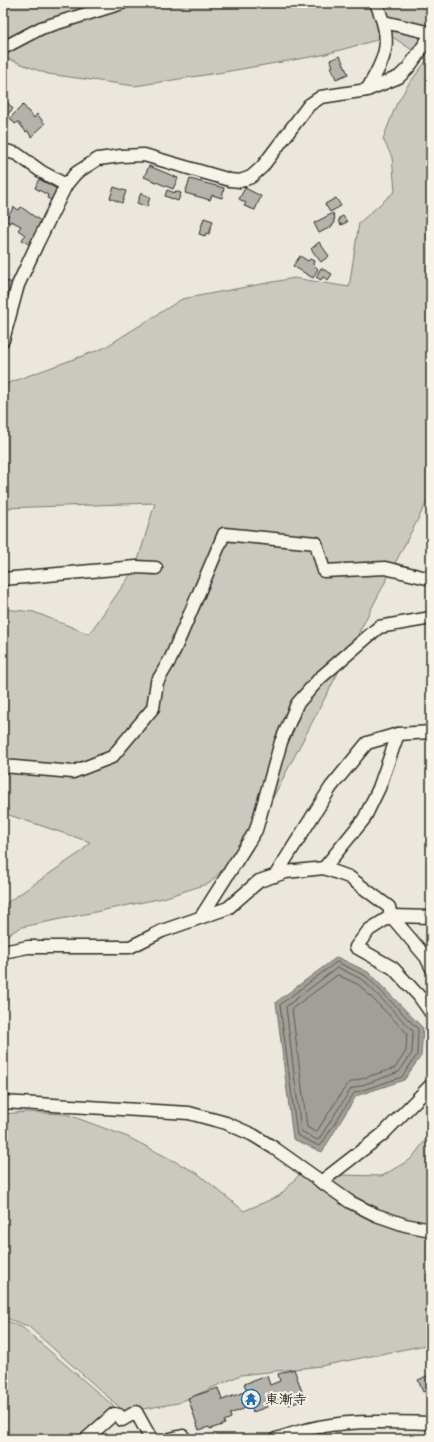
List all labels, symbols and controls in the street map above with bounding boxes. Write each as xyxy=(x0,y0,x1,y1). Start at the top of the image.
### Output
temple icon: 東漸寺 xyxy=(240,1388,262,1410)
place label: 東漸寺 xyxy=(265,1391,307,1408)

